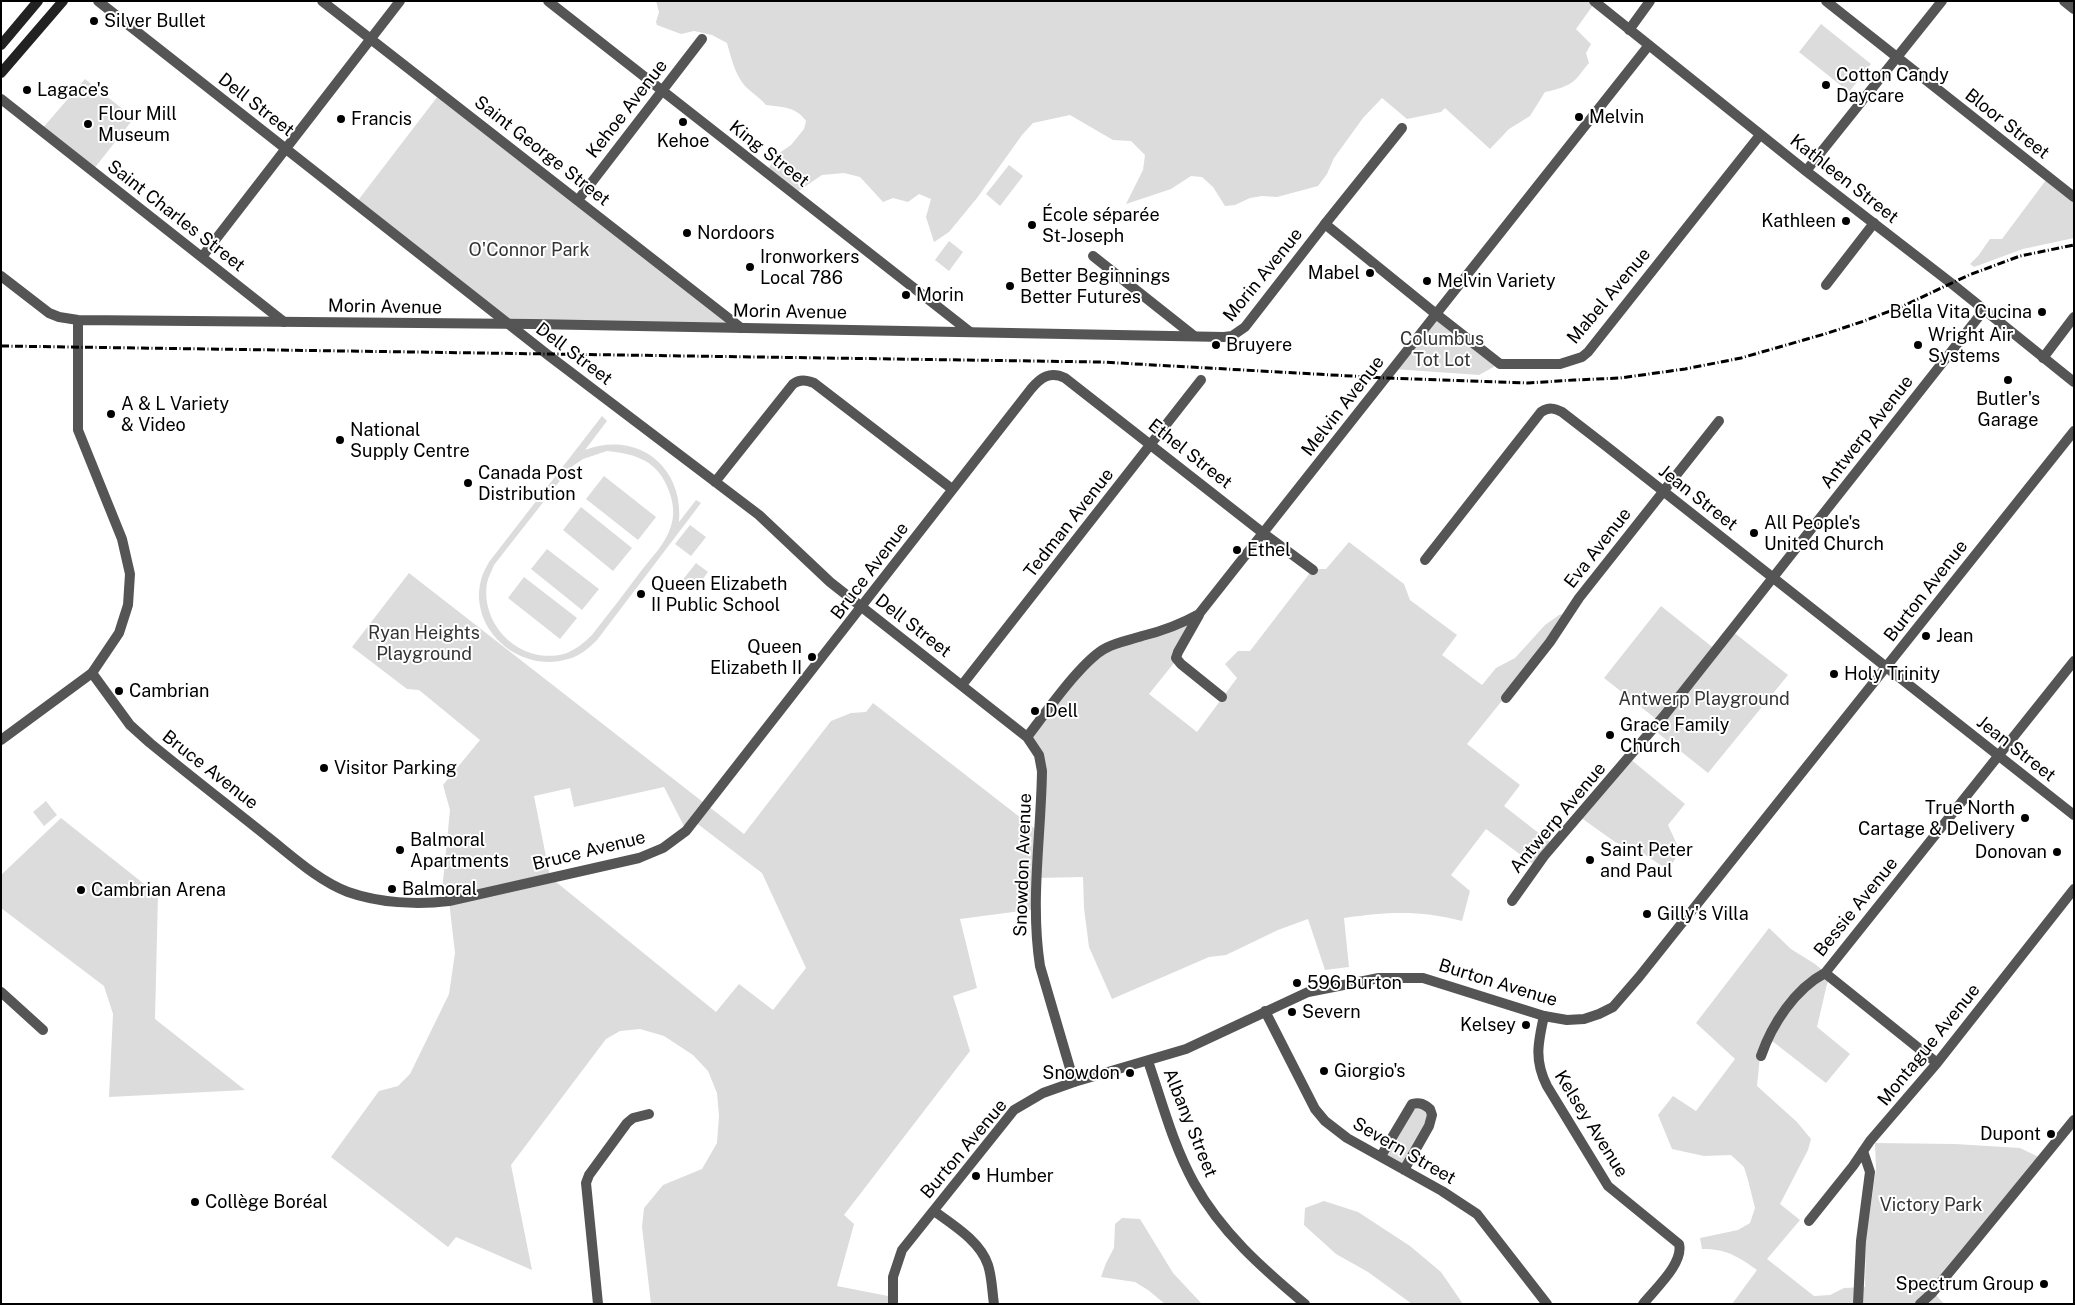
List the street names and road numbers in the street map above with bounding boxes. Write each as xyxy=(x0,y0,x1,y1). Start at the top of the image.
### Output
street label: Kehoe Avenue xyxy=(582,55,672,163)
street label: Dell Street xyxy=(214,69,298,141)
street label: Bloor Street xyxy=(1960,84,2054,164)
street label: Saint George Street xyxy=(470,91,614,211)
street label: King Street xyxy=(725,116,813,192)
street label: Kathleen Street xyxy=(1785,130,1903,228)
street label: Saint Charles Street xyxy=(103,156,249,276)
street label: Morin Avenue xyxy=(1219,224,1307,326)
street label: Mabel Avenue xyxy=(1563,244,1655,348)
street label: Morin Avenue xyxy=(328,295,442,319)
street label: Morin Avenue xyxy=(733,300,847,324)
street label: Dell Street xyxy=(531,318,617,390)
street label: Melvin Avenue xyxy=(1297,352,1389,460)
street label: Antwerp Avenue xyxy=(1816,371,1918,493)
street label: Ethel Street xyxy=(1144,415,1236,493)
street label: Jean Street xyxy=(1654,460,1742,536)
street label: Tedman Avenue xyxy=(1020,464,1118,582)
street label: Eva Avenue xyxy=(1560,504,1636,592)
street label: Bruce Avenue xyxy=(827,518,913,624)
street label: Burton Avenue xyxy=(1880,536,1972,646)
street label: Dell Street xyxy=(871,590,955,662)
street label: Jean Street xyxy=(1972,711,2060,787)
street label: Bruce Avenue xyxy=(158,726,262,814)
street label: Antwerp Avenue xyxy=(1505,758,1611,878)
street label: Snowdon Avenue xyxy=(1010,793,1036,937)
street label: Bruce Avenue xyxy=(530,827,648,875)
street label: Bessie Avenue xyxy=(1809,853,1903,961)
street label: Burton Avenue xyxy=(1436,955,1560,1011)
street label: Montague Avenue xyxy=(1873,980,1985,1110)
street label: Albany Street xyxy=(1158,1065,1222,1181)
street label: Kelsey Avenue xyxy=(1549,1066,1633,1182)
street label: Burton Avenue xyxy=(916,1095,1012,1203)
street label: Severn Street xyxy=(1349,1113,1459,1189)

